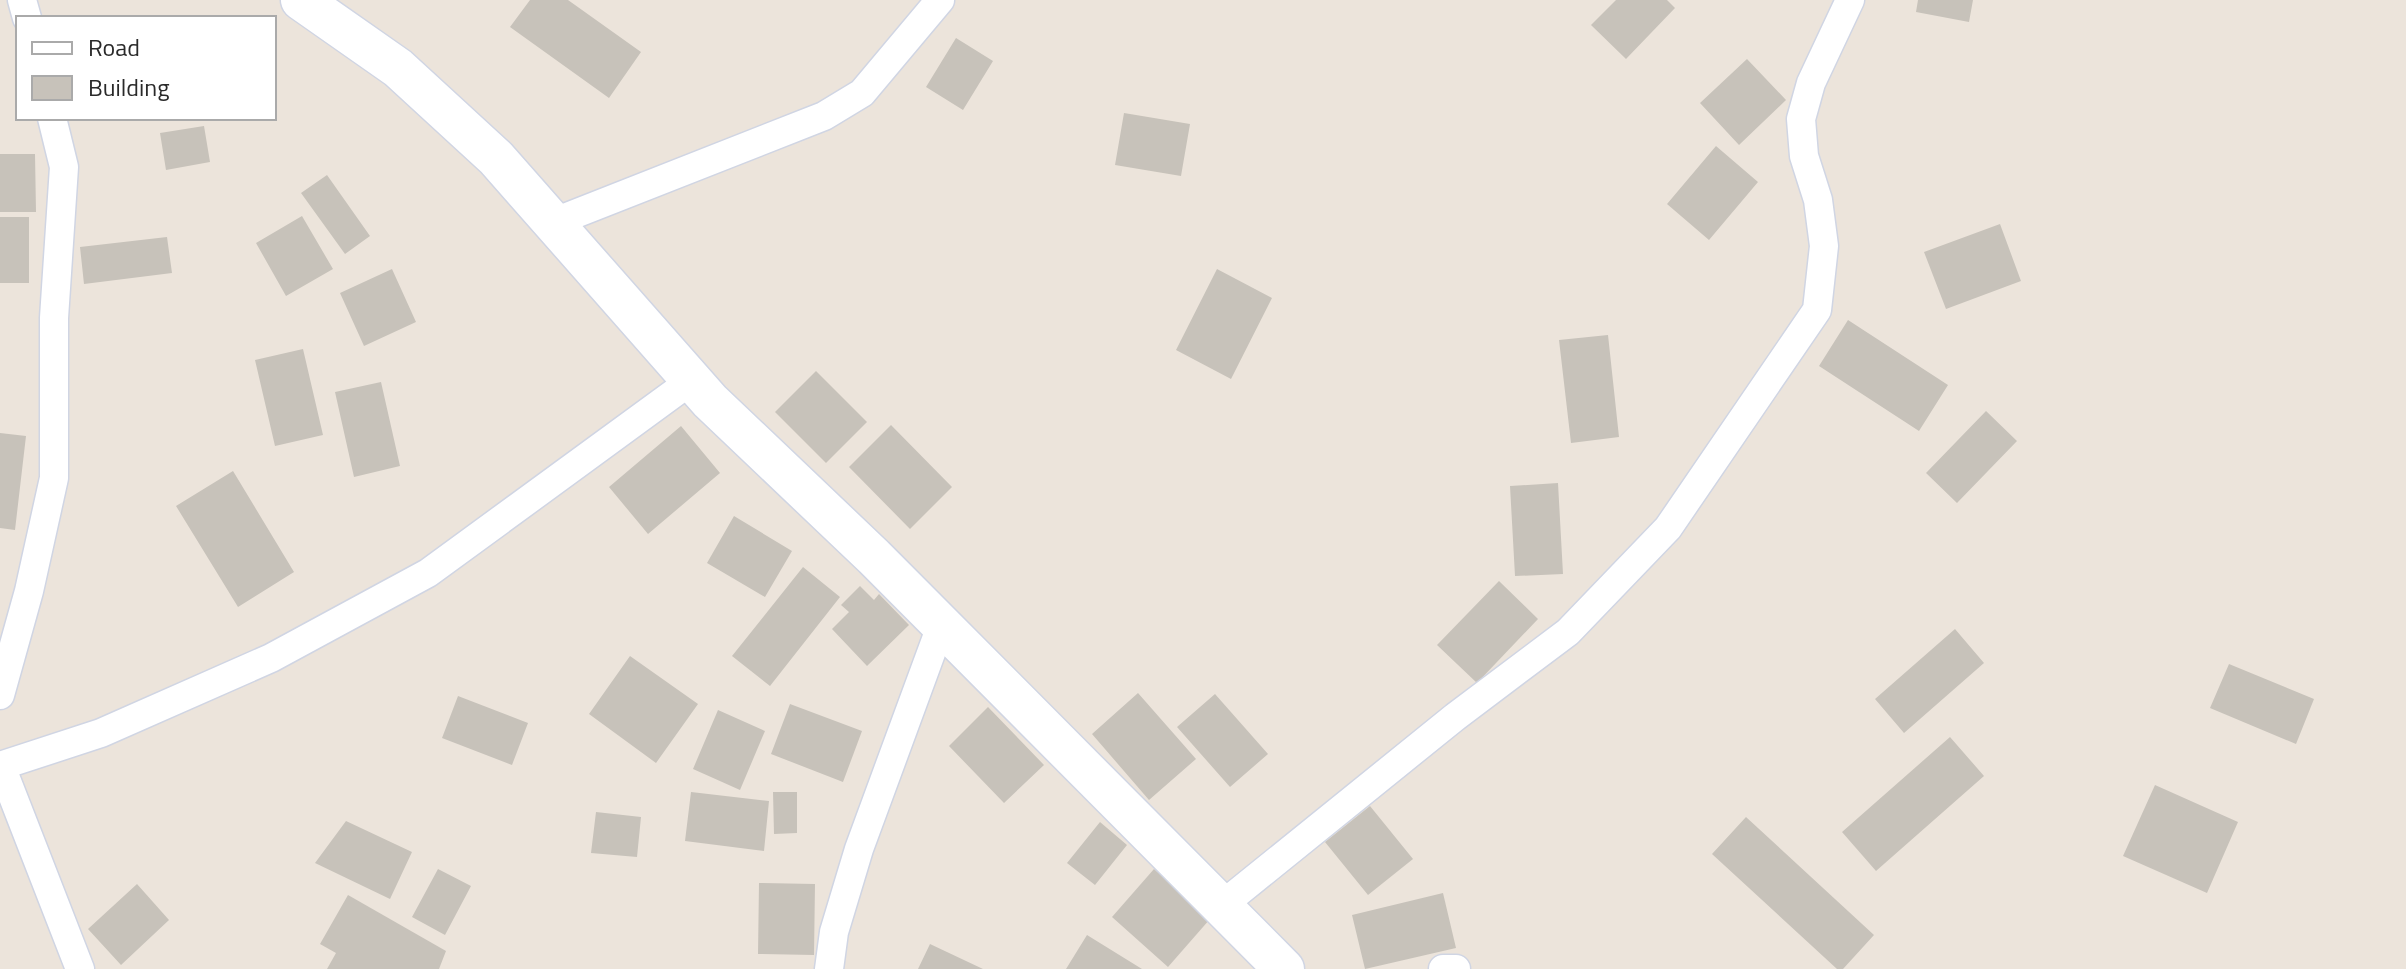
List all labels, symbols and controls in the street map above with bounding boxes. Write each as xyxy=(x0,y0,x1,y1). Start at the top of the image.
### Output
legend xyxy=(16,16,276,120)
text: Road xyxy=(88,29,140,65)
text: Building xyxy=(88,69,170,105)

